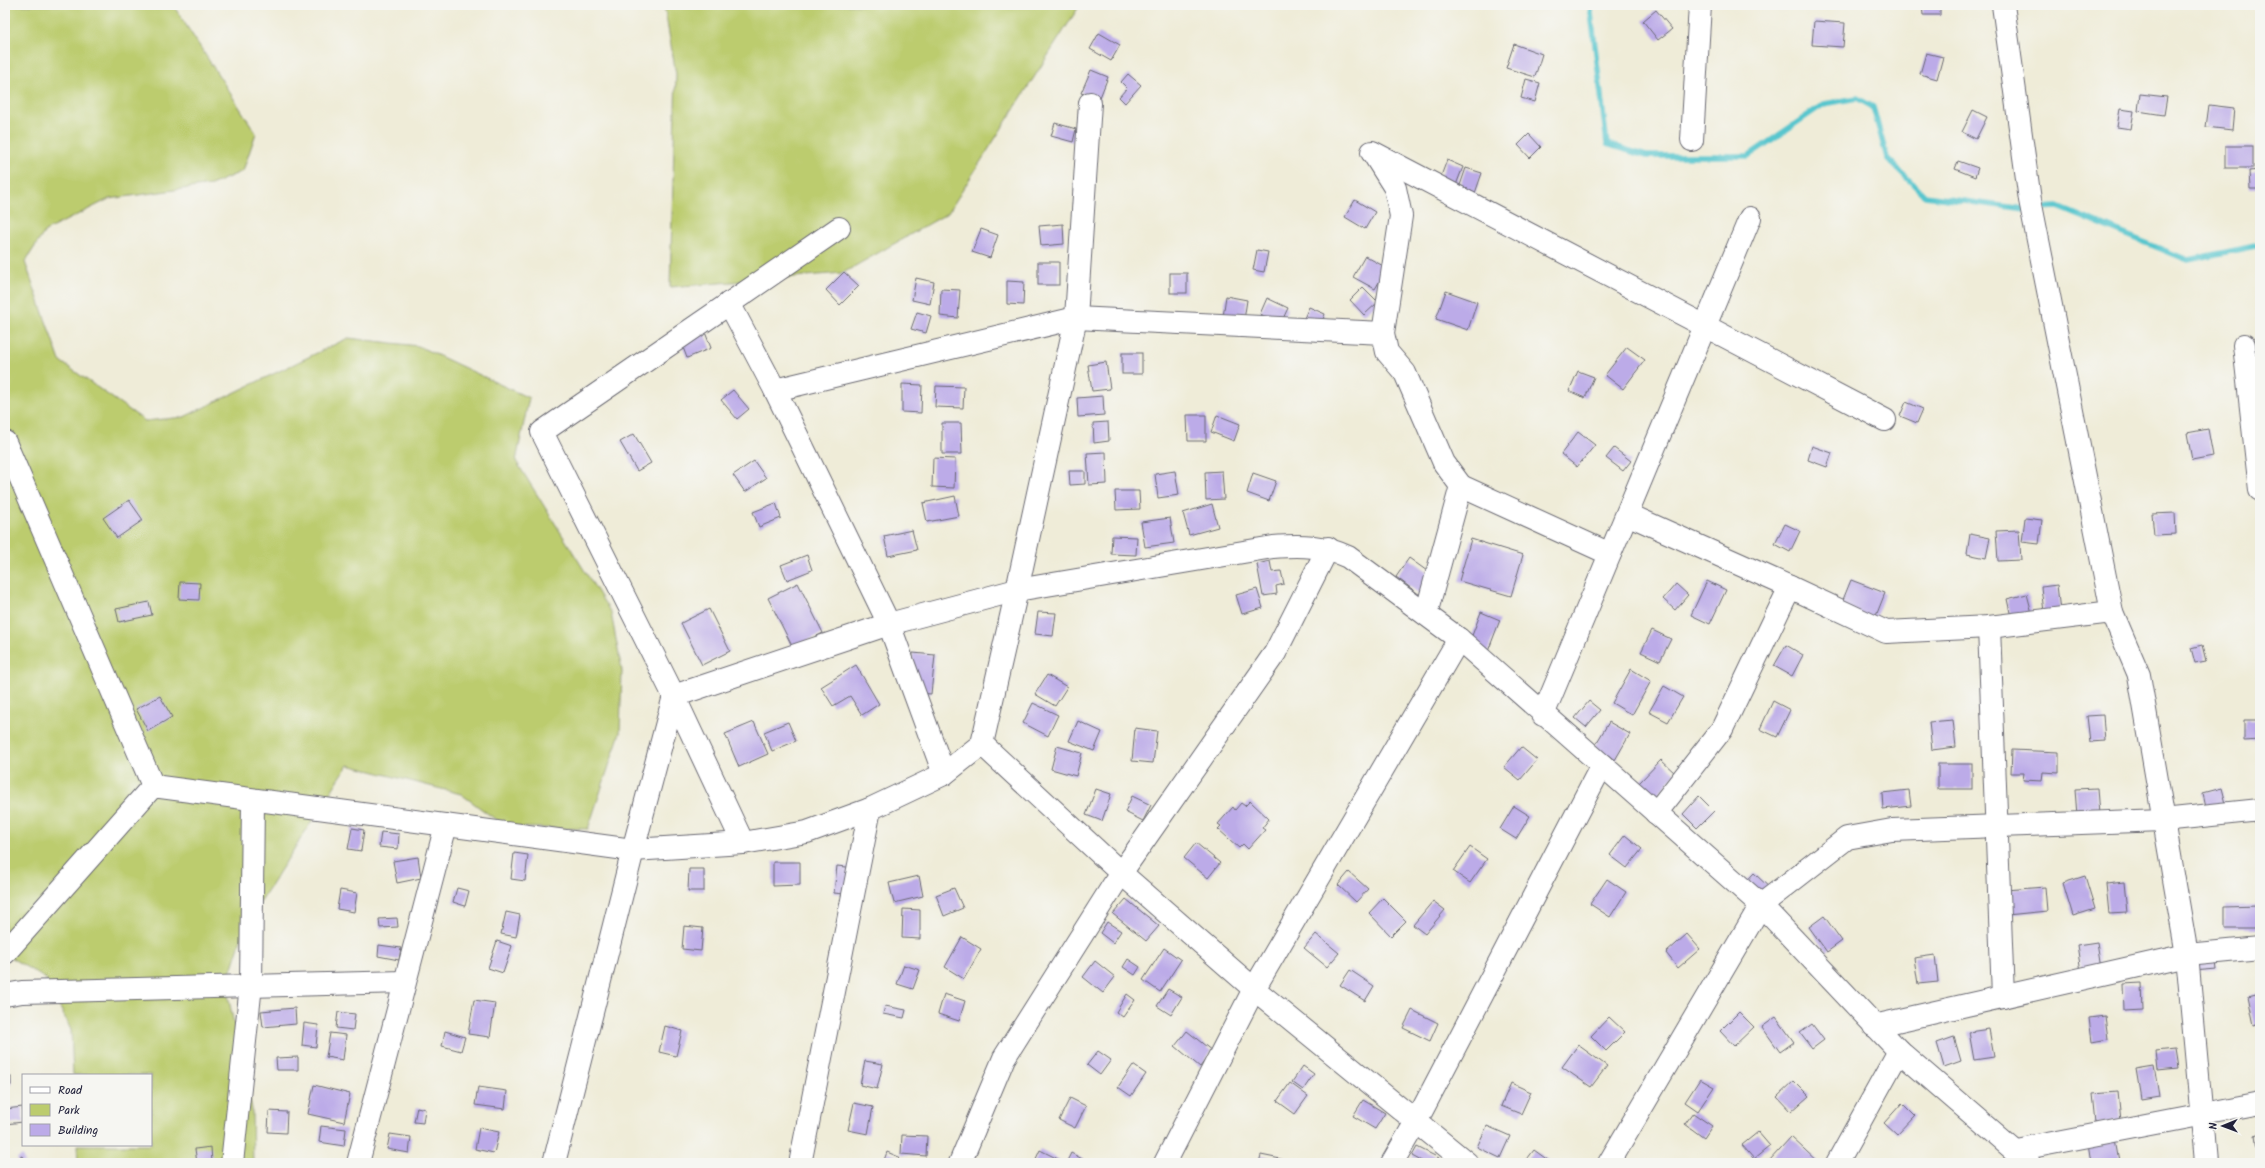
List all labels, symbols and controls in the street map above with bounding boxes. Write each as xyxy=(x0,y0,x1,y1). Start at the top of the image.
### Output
legend xyxy=(22,1074,152,1146)
text: Road xyxy=(58,1081,83,1100)
text: Park xyxy=(58,1101,80,1120)
north arrow xyxy=(2203,1106,2243,1146)
text: Building xyxy=(58,1121,98,1140)
text: N xyxy=(2205,1122,2223,1130)

